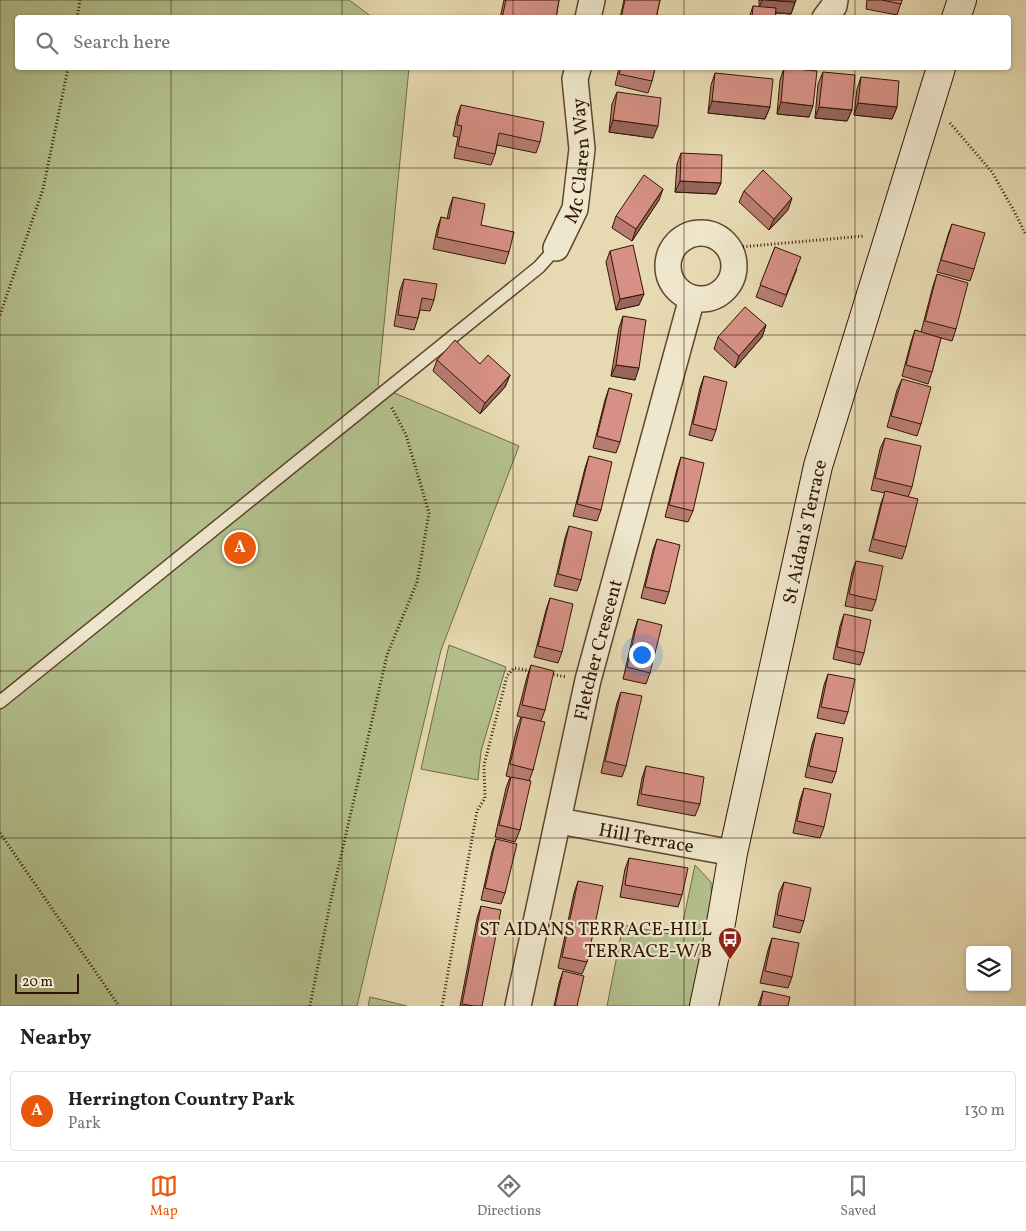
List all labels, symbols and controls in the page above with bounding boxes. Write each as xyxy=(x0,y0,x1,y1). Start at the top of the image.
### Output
search box xyxy=(15,15,1011,70)
icon: search xyxy=(33,29,61,57)
text: Search here xyxy=(73,30,170,56)
street label: Mc Claren Way xyxy=(559,97,597,228)
street label: St Aidan's Terrace xyxy=(777,456,834,607)
pin: A xyxy=(224,529,256,567)
street label: Fletcher Crescent xyxy=(569,576,630,723)
your location xyxy=(629,642,655,668)
street label: Hill Terrace xyxy=(596,818,696,861)
place label: ST AIDANS TERRACE-HILL TERRACE-W/B xyxy=(479,917,712,965)
bus stop icon: ST AIDANS TERRACE-HILL TERRACE-W/B xyxy=(717,926,743,960)
map controls xyxy=(966,946,1011,991)
button: layers xyxy=(966,946,1011,991)
scale bar xyxy=(15,971,79,994)
text: 20 m xyxy=(22,973,53,992)
text: Nearby xyxy=(20,1024,91,1053)
text: Herrington Country Park xyxy=(68,1087,295,1113)
text: A xyxy=(31,1100,43,1122)
text: 130 m xyxy=(964,1100,1005,1122)
text: Park xyxy=(68,1113,101,1135)
tab: Map xyxy=(150,1172,178,1221)
tab: Directions xyxy=(477,1172,541,1221)
tab: Saved xyxy=(840,1172,876,1221)

